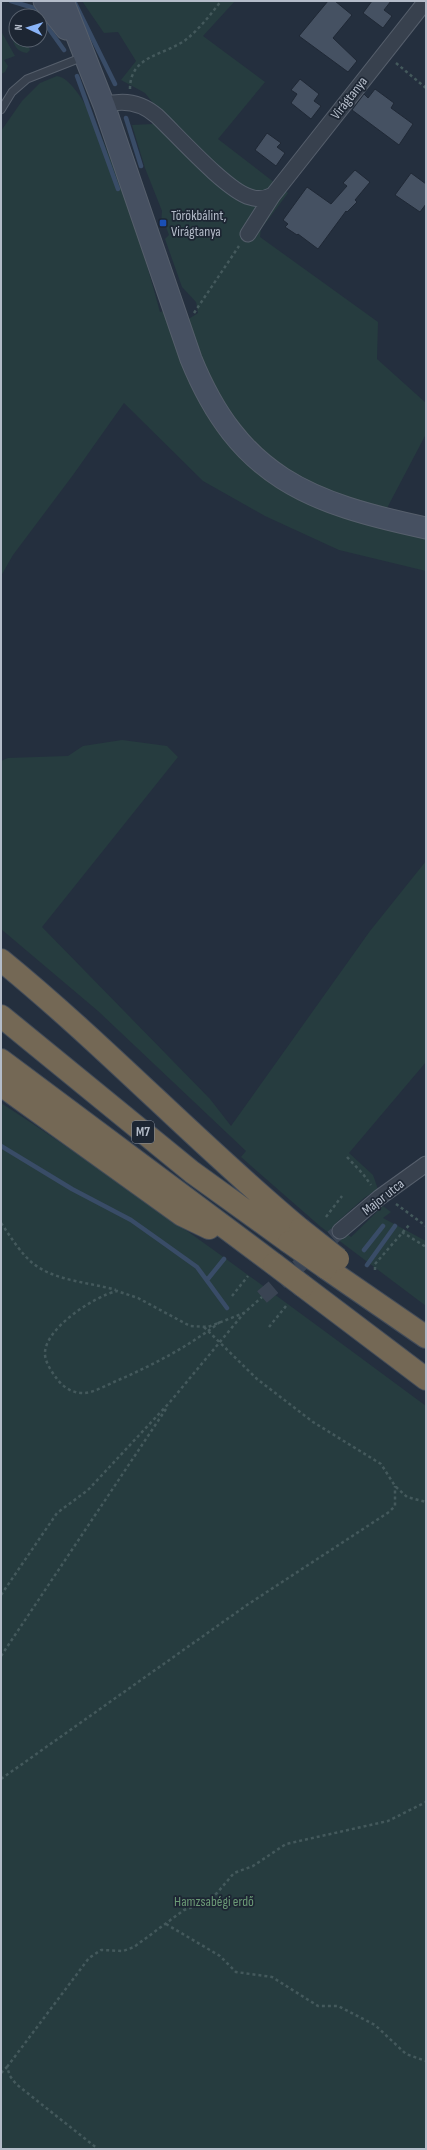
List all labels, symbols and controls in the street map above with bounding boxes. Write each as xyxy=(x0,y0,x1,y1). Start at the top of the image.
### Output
north arrow xyxy=(8,8,48,48)
text: N xyxy=(12,24,25,31)
street label: Virágtanya xyxy=(327,73,371,123)
place label: Törökbálint, Virágtanya xyxy=(171,207,227,240)
marker: Törökbálint, Virágtanya xyxy=(158,218,168,228)
road number: M7 xyxy=(132,1121,154,1143)
street label: Major utca xyxy=(358,1175,408,1219)
park label: Hamzsabégi erdő xyxy=(174,1893,254,1910)

